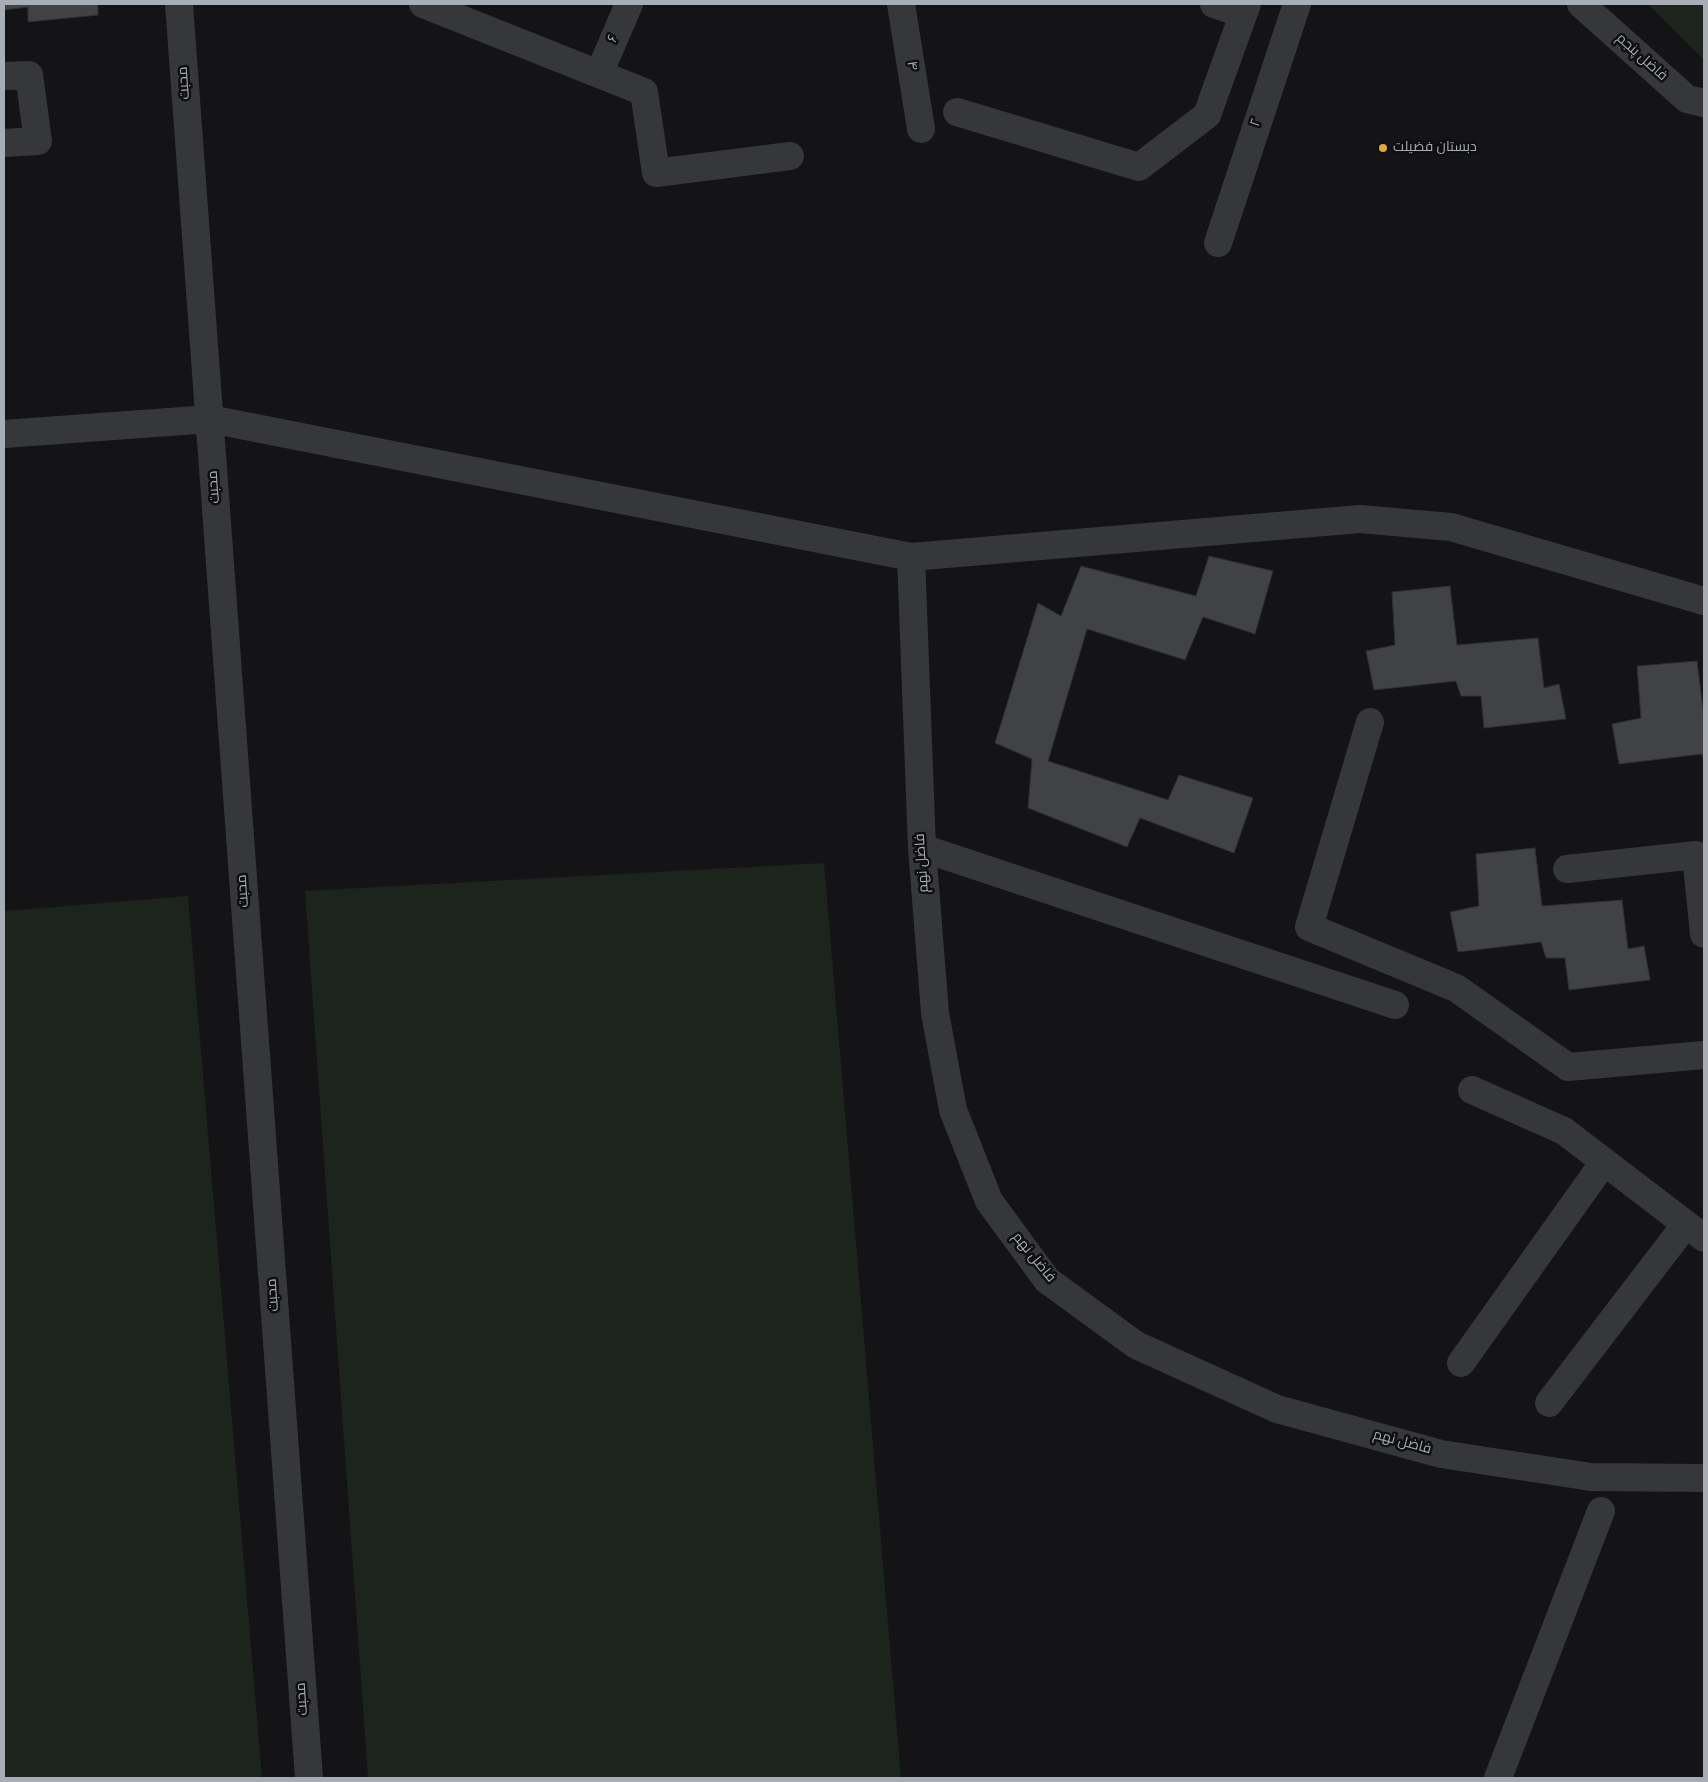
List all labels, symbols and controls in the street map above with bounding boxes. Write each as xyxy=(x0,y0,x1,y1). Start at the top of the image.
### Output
street label: فاضل پنجم xyxy=(1612,31,1670,85)
street label: ۶ xyxy=(605,33,623,45)
street label: ۴ xyxy=(902,60,920,72)
street label: محبت xyxy=(175,66,195,100)
street label: ۲ xyxy=(1248,117,1266,129)
place label: دبستان فضیلت xyxy=(1393,140,1477,156)
marker: دبستان فضیلت xyxy=(1377,142,1389,154)
street label: محبت xyxy=(205,470,225,504)
street label: فاضل نهم xyxy=(913,833,933,893)
street label: محبت xyxy=(234,874,254,908)
street label: فاضل نهم xyxy=(1008,1230,1058,1286)
street label: محبت xyxy=(264,1278,284,1312)
street label: فاضل نهم xyxy=(1371,1427,1433,1459)
street label: محبت xyxy=(293,1682,313,1716)

